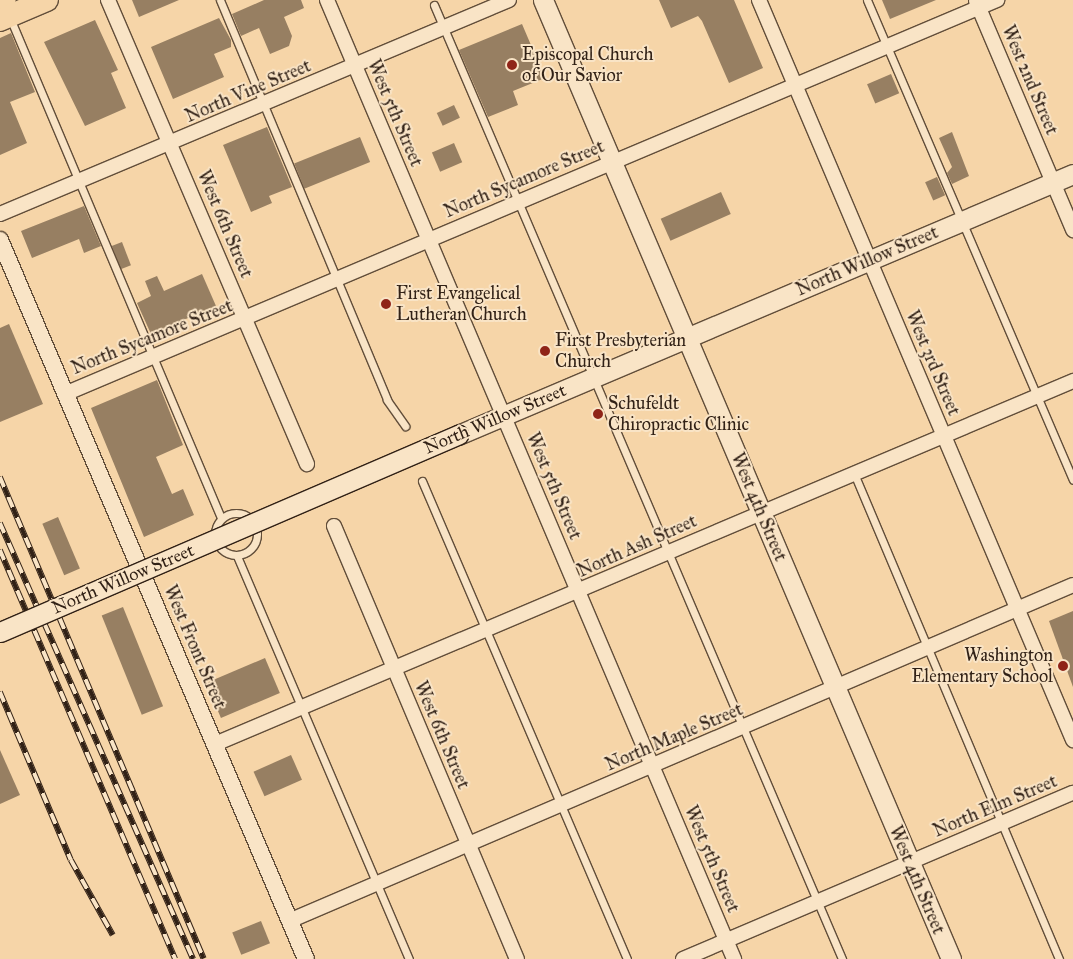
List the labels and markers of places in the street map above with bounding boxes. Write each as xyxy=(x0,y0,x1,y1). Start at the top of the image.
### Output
place label: Episcopal Church of Our Savior xyxy=(522,44,654,86)
marker: Episcopal Church of Our Savior xyxy=(506,59,518,71)
place label: First Evangelical Lutheran Church xyxy=(396,283,527,326)
marker: First Evangelical Lutheran Church xyxy=(380,298,392,310)
place label: First Presbyterian Church xyxy=(555,330,686,372)
marker: First Presbyterian Church xyxy=(539,345,551,357)
place label: Schufeldt Chiropractic Clinic xyxy=(608,393,749,436)
marker: Schufeldt Chiropractic Clinic xyxy=(592,408,604,420)
place label: Washington Elementary School xyxy=(911,645,1053,688)
marker: Washington Elementary School xyxy=(1057,660,1069,672)

